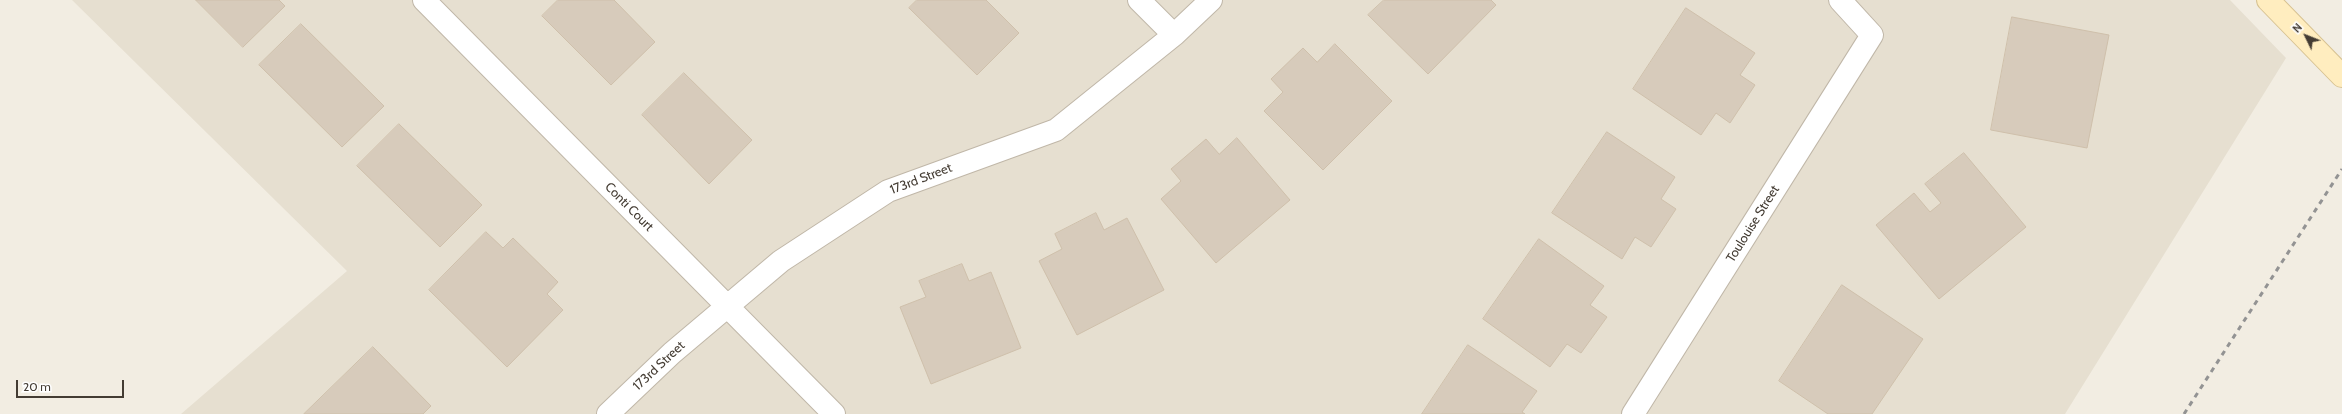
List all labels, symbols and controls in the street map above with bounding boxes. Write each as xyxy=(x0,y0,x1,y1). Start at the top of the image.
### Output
north arrow xyxy=(2286,16,2326,56)
text: N xyxy=(2289,20,2305,35)
street label: 173rd Street xyxy=(888,160,954,198)
street label: Conti Court xyxy=(601,179,657,235)
street label: Toulouise Street xyxy=(1723,183,1783,265)
street label: 173rd Street xyxy=(630,338,688,394)
scale bar xyxy=(18,372,126,398)
text: 20 m xyxy=(23,379,51,394)

